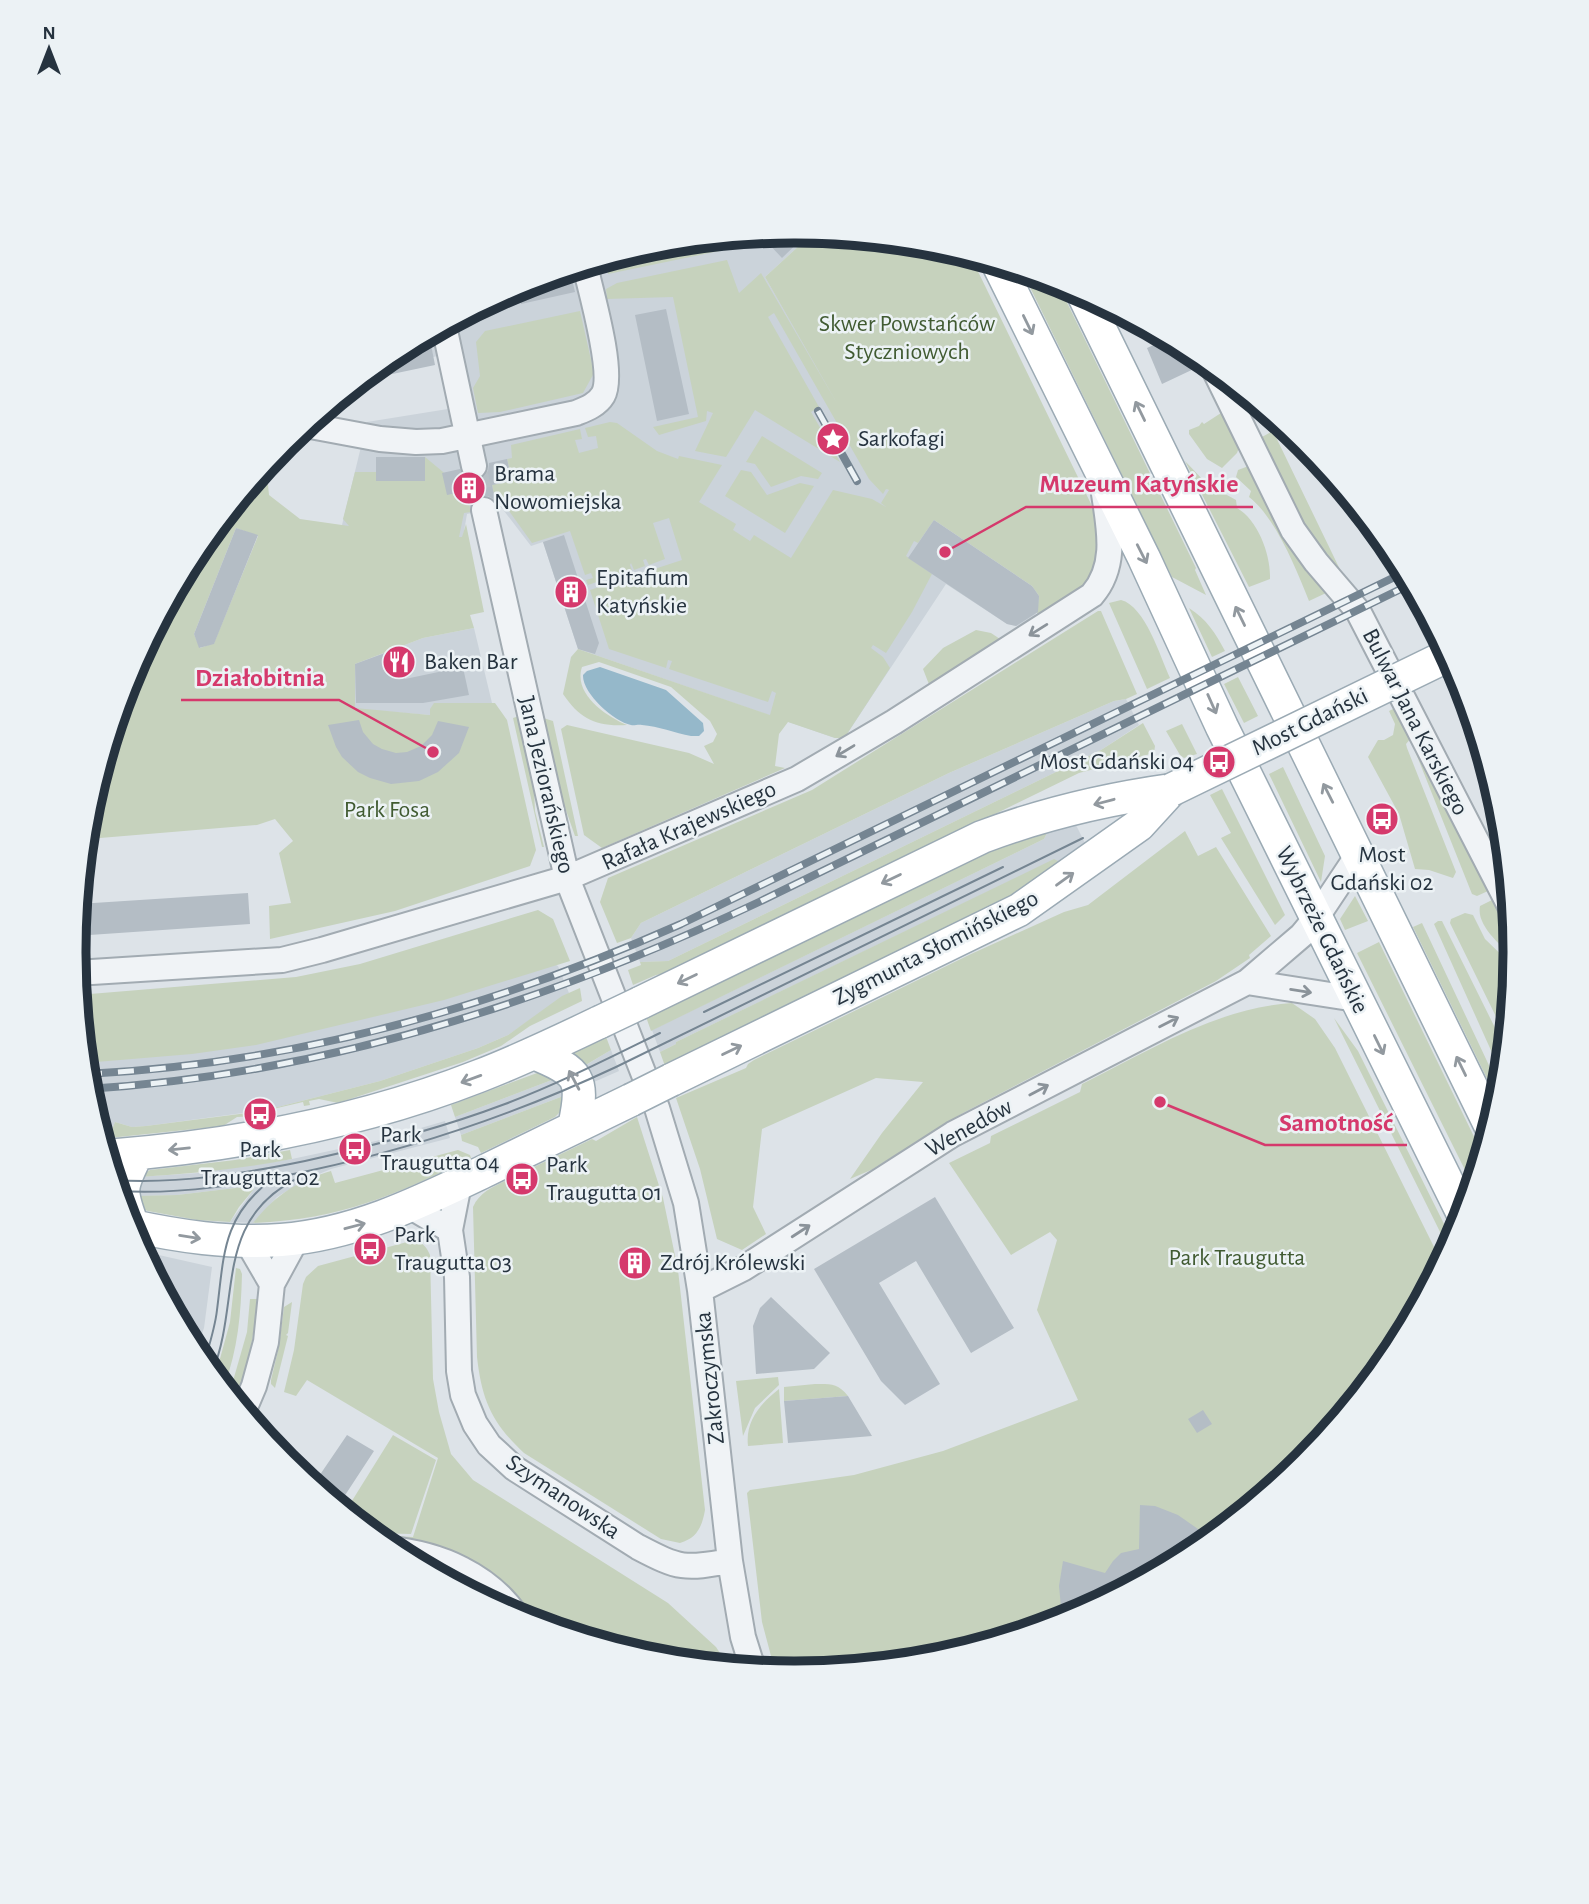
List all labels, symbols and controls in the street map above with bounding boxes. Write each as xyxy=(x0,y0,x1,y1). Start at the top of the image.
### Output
north arrow xyxy=(14,14,84,84)
text: N xyxy=(42,24,56,43)
park label: Skwer Powstańców Styczniowych xyxy=(819,312,995,364)
one-way arrow xyxy=(1022,314,1036,335)
one-way arrow xyxy=(1133,401,1146,422)
place icon: Sarkofagi xyxy=(814,420,852,458)
place label: Sarkofagi xyxy=(858,427,945,451)
callout: Muzeum Katyńskie xyxy=(1026,460,1253,507)
place label: Brama Nowomiejska xyxy=(494,462,622,514)
building icon: Brama Nowomiejska xyxy=(450,469,488,507)
text: Muzeum Katyńskie xyxy=(1040,471,1238,497)
one-way arrow xyxy=(1136,543,1150,564)
place label: Epitafium Katyńskie xyxy=(596,566,689,618)
building icon: Epitafium Katyńskie xyxy=(552,573,590,611)
one-way arrow xyxy=(1232,606,1246,627)
one-way arrow xyxy=(1029,624,1049,638)
street label: Bulwar Jana Karskiego xyxy=(1358,625,1472,819)
restaurant icon: Baken Bar xyxy=(380,643,418,681)
place label: Baken Bar xyxy=(424,650,518,674)
callout: Działobitnia xyxy=(181,653,339,700)
text: Działobitnia xyxy=(195,665,325,691)
street label: Most Gdański xyxy=(1248,684,1372,760)
one-way arrow xyxy=(1206,693,1219,715)
street label: Jana Jeziorańskiego xyxy=(514,694,578,876)
bus stop icon: Most Gdański 04 xyxy=(1200,743,1238,781)
one-way arrow xyxy=(836,744,856,758)
place label: Most Gdański 04 xyxy=(1040,750,1194,774)
street label: Rafała Krajewskiego xyxy=(598,777,780,875)
one-way arrow xyxy=(1321,783,1334,804)
one-way arrow xyxy=(1093,796,1115,809)
park label: Park Fosa xyxy=(344,798,430,822)
bus stop icon: Most Gdański 02 xyxy=(1363,800,1401,838)
street label: Wybrzeże Gdańskie xyxy=(1271,843,1373,1017)
place label: Most Gdański 02 xyxy=(1331,843,1433,895)
one-way arrow xyxy=(1055,872,1074,887)
one-way arrow xyxy=(881,873,902,887)
street label: Zygmunta Słomińskiego xyxy=(830,886,1042,1010)
one-way arrow xyxy=(677,973,698,987)
one-way arrow xyxy=(1290,984,1312,997)
one-way arrow xyxy=(1158,1015,1179,1029)
one-way arrow xyxy=(1372,1034,1386,1055)
one-way arrow xyxy=(721,1043,742,1057)
one-way arrow xyxy=(1454,1056,1467,1077)
one-way arrow xyxy=(566,1070,580,1090)
one-way arrow xyxy=(460,1074,482,1086)
one-way arrow xyxy=(1028,1082,1049,1096)
street label: Wenedów xyxy=(922,1094,1016,1162)
bus stop icon: Park Traugutta 02 xyxy=(241,1095,279,1133)
callout: Samotność xyxy=(1265,1098,1407,1145)
text: Samotność xyxy=(1279,1110,1393,1136)
place label: Park Traugutta 04 xyxy=(380,1123,500,1175)
bus stop icon: Park Traugutta 04 xyxy=(336,1130,374,1168)
place label: Park Traugutta 02 xyxy=(201,1138,320,1190)
one-way arrow xyxy=(168,1143,191,1156)
place label: Park Traugutta 01 xyxy=(546,1153,662,1205)
bus stop icon: Park Traugutta 01 xyxy=(503,1160,541,1198)
one-way arrow xyxy=(343,1219,366,1232)
place label: Park Traugutta 03 xyxy=(394,1223,512,1275)
one-way arrow xyxy=(791,1224,811,1238)
bus stop icon: Park Traugutta 03 xyxy=(351,1230,389,1268)
one-way arrow xyxy=(178,1231,201,1244)
building icon: Zdrój Królewski xyxy=(616,1244,654,1282)
park label: Park Traugutta xyxy=(1169,1246,1305,1270)
place label: Zdrój Królewski xyxy=(660,1251,806,1275)
street label: Zakroczymska xyxy=(691,1310,729,1446)
street label: Szymanowska xyxy=(502,1450,624,1544)

